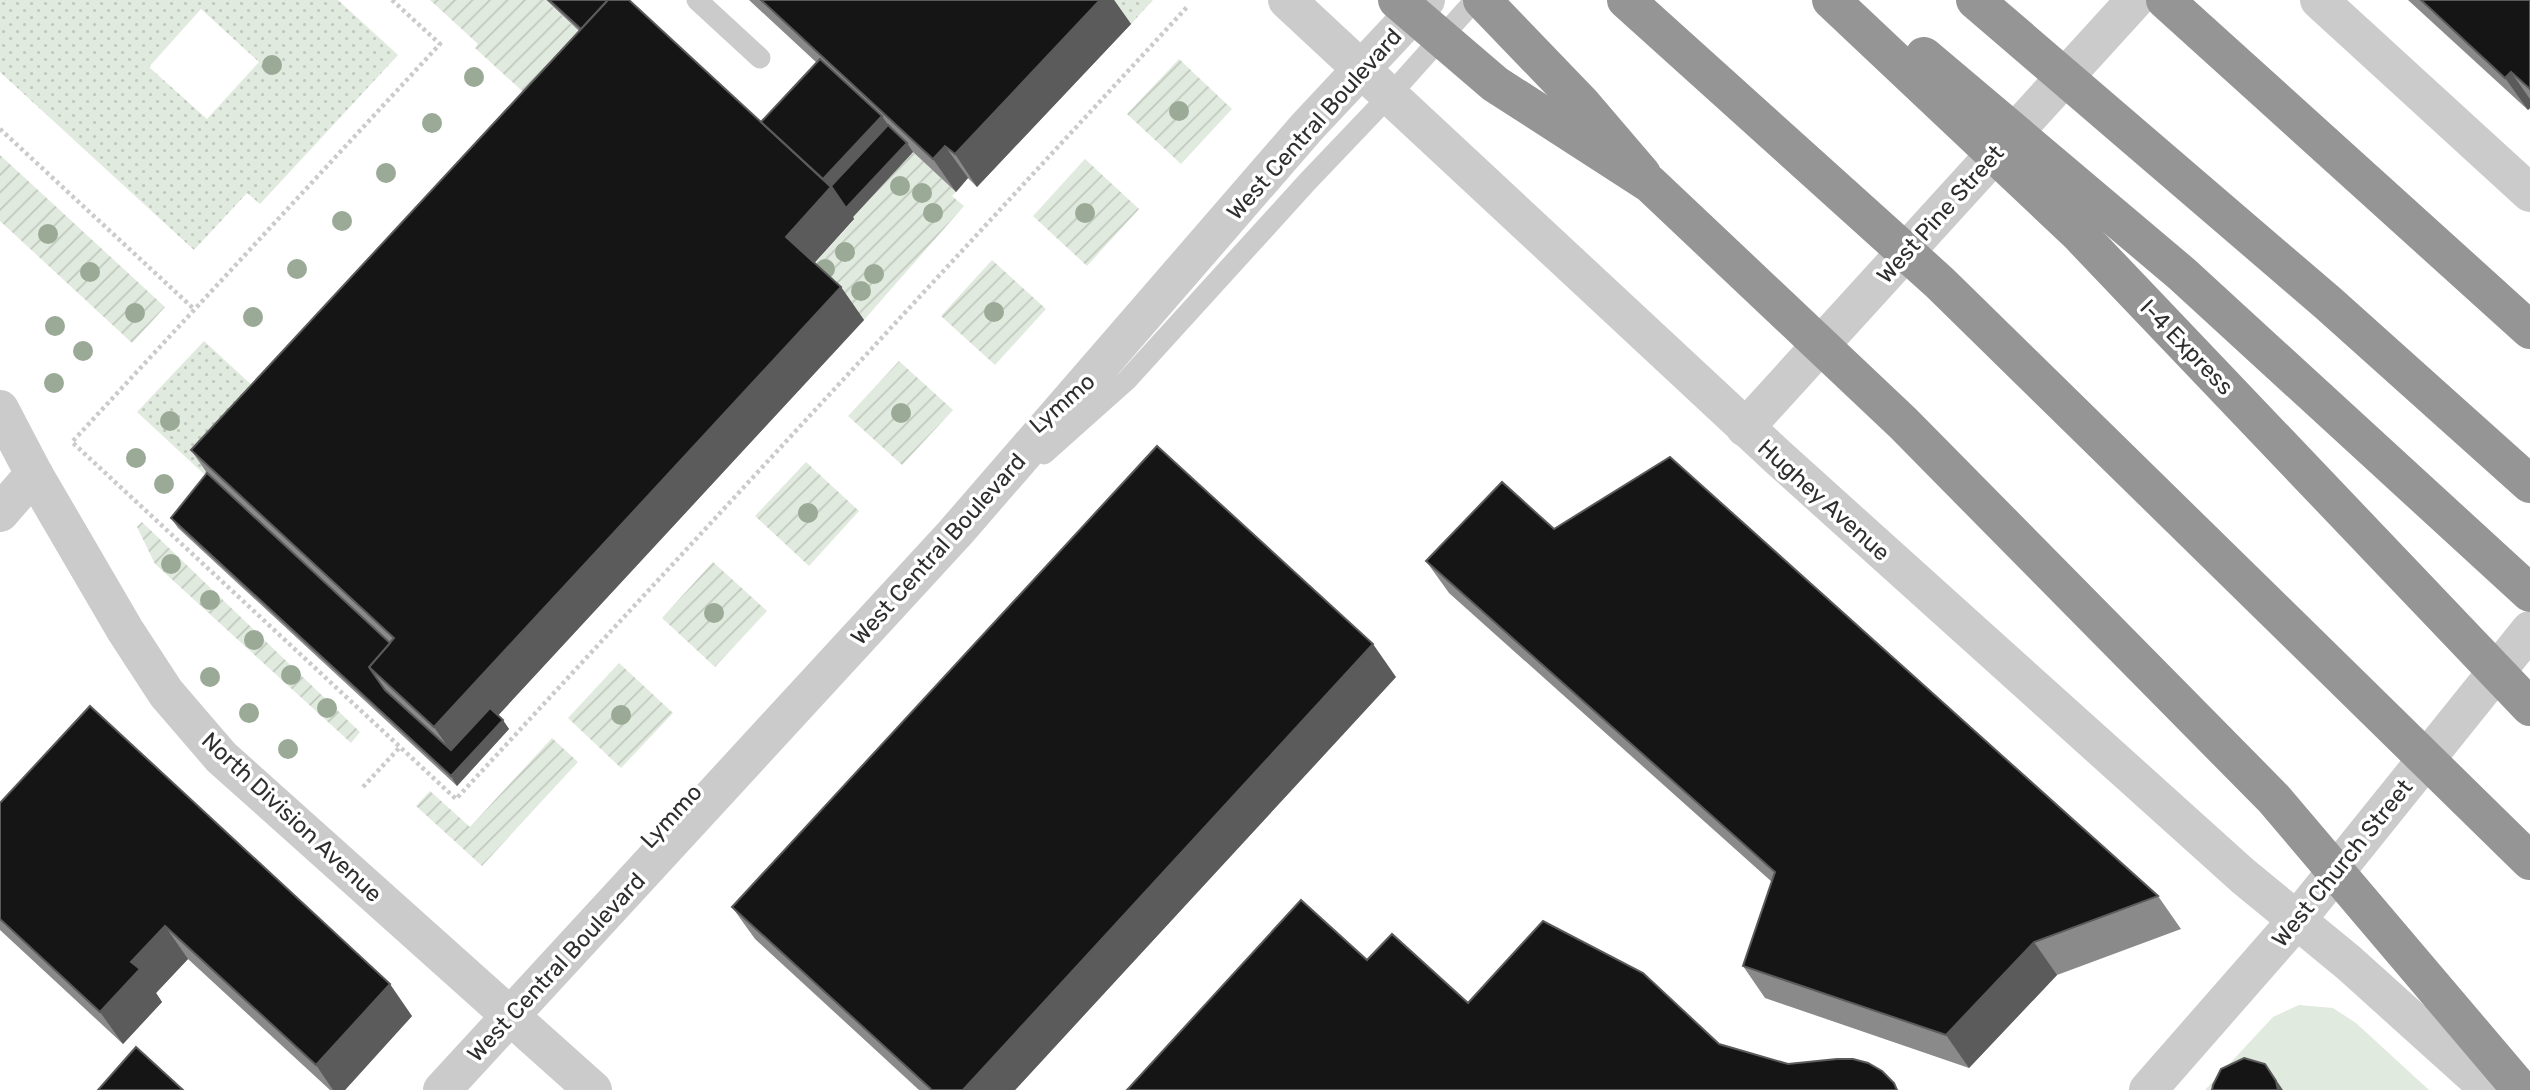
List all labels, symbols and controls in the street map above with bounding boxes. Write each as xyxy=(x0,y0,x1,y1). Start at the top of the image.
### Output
street label: West Central Boulevard xyxy=(1221,22,1407,226)
street label: West Pine Street xyxy=(1871,139,2009,289)
street label: I-4 Express xyxy=(2135,293,2239,401)
street label: Lymmo xyxy=(1024,367,1100,439)
street label: Hughey Avenue xyxy=(1752,433,1896,567)
street label: West Central Boulevard xyxy=(845,447,1031,651)
street label: North Division Avenue xyxy=(196,726,388,908)
street label: West Church Street xyxy=(2266,773,2418,953)
street label: Lymmo xyxy=(634,778,708,854)
street label: West Central Boulevard xyxy=(461,867,651,1067)

